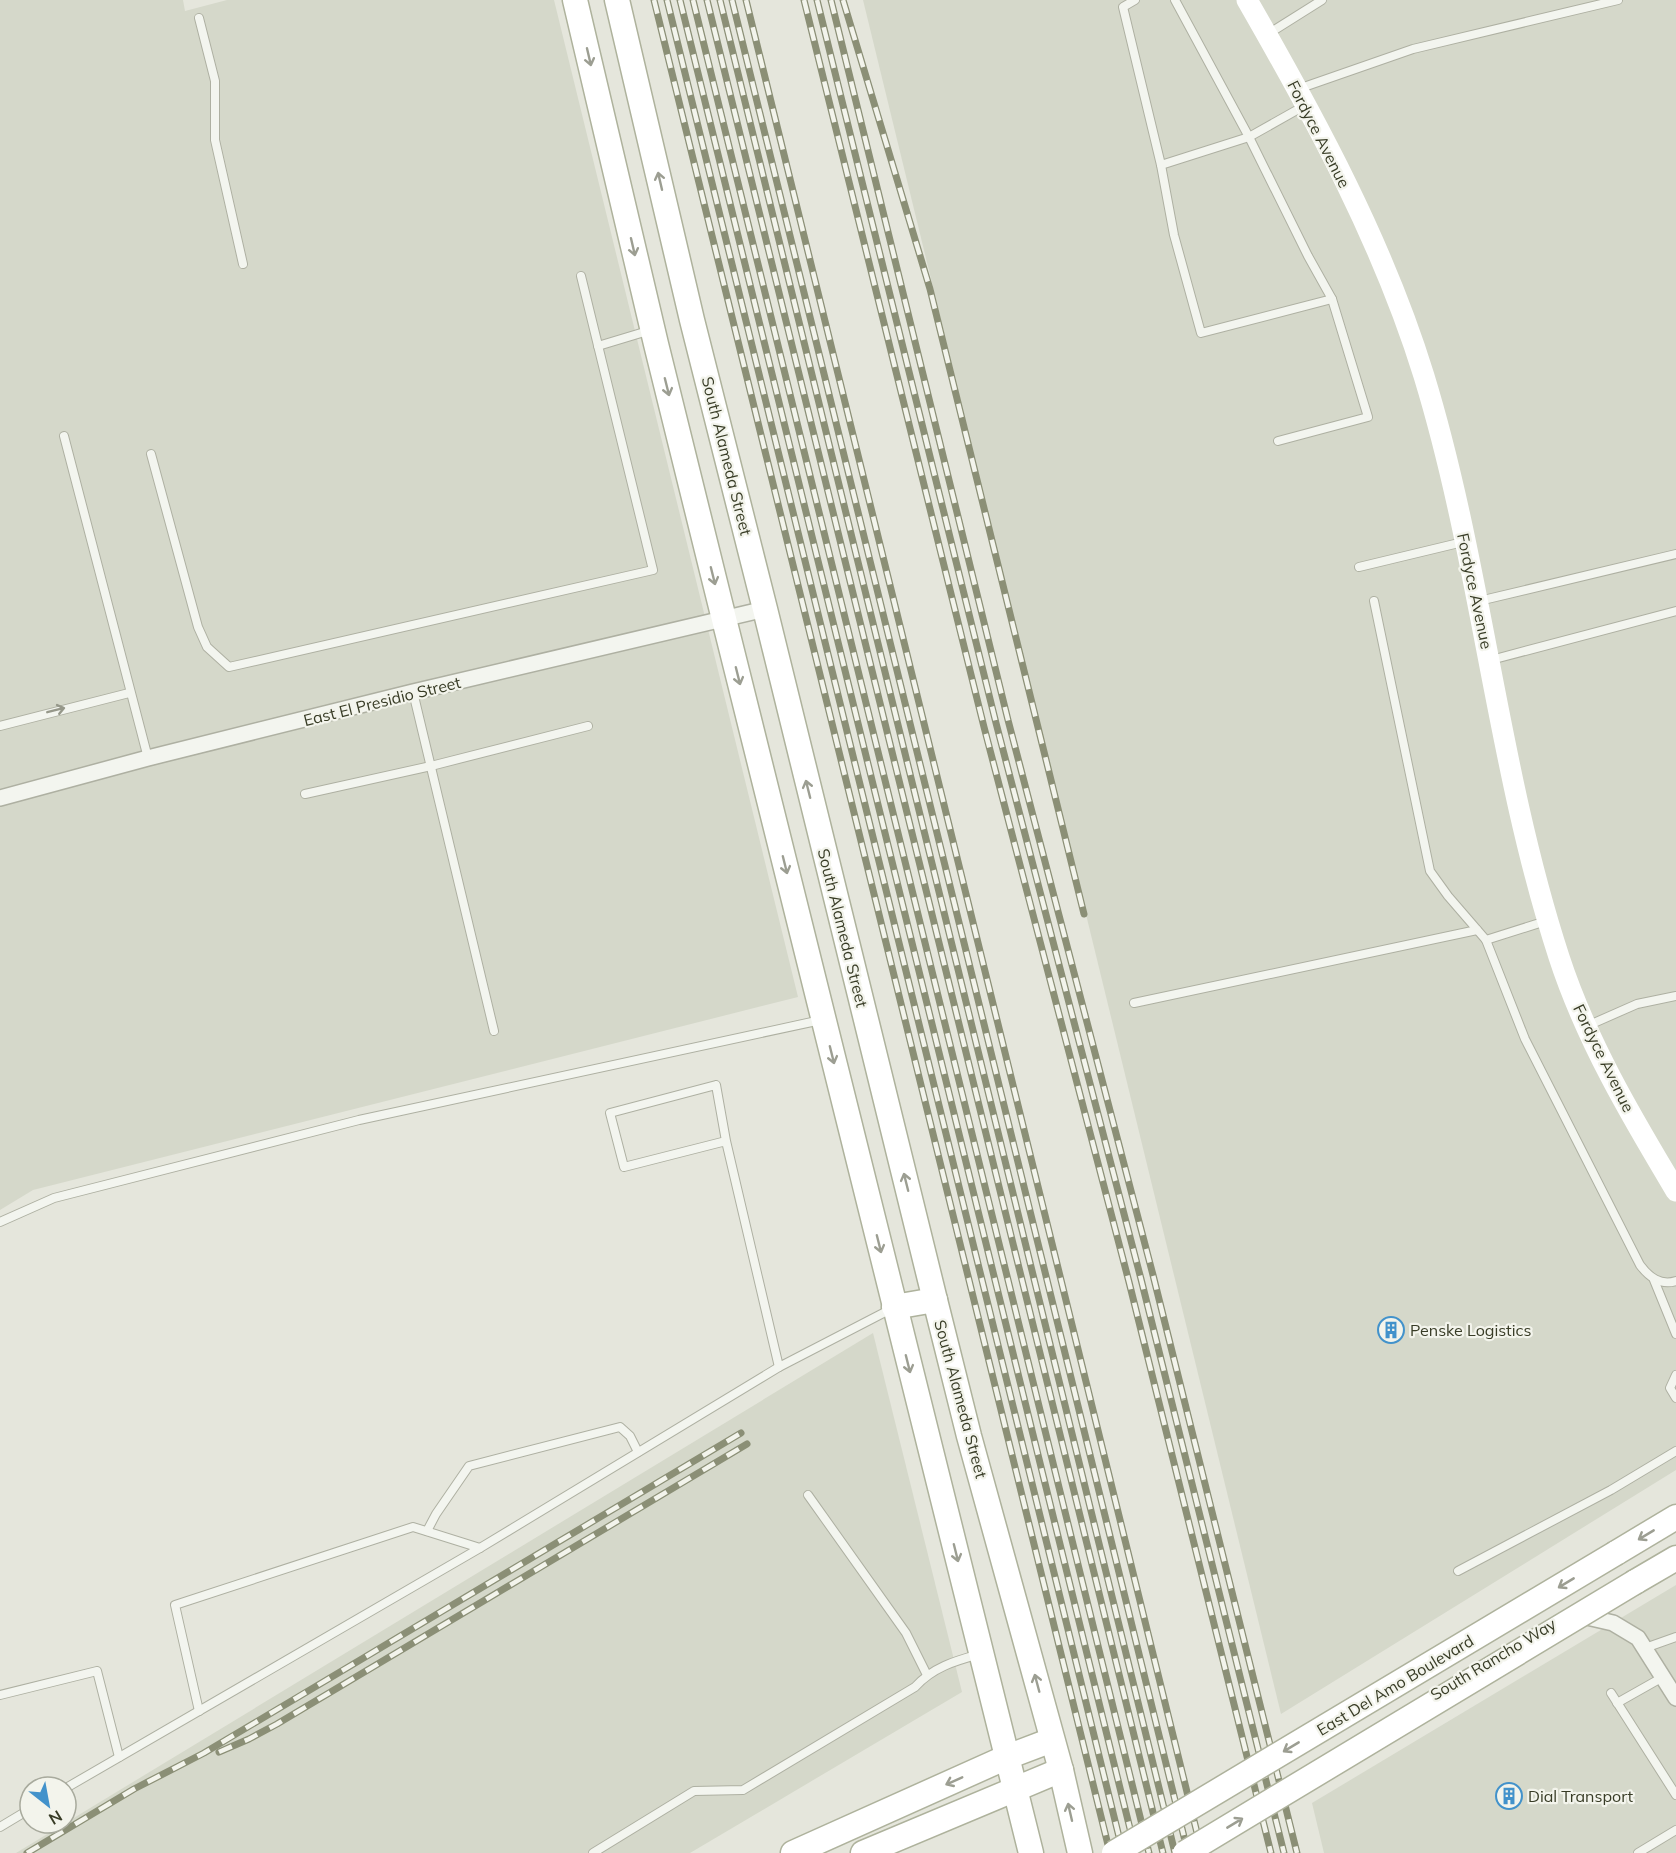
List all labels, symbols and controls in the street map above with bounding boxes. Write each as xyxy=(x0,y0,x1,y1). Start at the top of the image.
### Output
one-way arrow xyxy=(583,47,595,66)
street label: Fordyce Avenue xyxy=(1283,77,1355,191)
one-way arrow xyxy=(653,172,665,191)
one-way arrow xyxy=(628,237,640,256)
street label: South Alameda Street xyxy=(698,374,757,538)
one-way arrow xyxy=(661,377,673,396)
street label: Fordyce Avenue xyxy=(1453,531,1497,651)
one-way arrow xyxy=(708,566,720,585)
one-way arrow xyxy=(732,666,744,685)
street label: East El Presidio Street xyxy=(301,672,463,730)
one-way arrow xyxy=(47,704,66,716)
one-way arrow xyxy=(802,780,814,799)
street label: South Alameda Street xyxy=(814,846,873,1010)
one-way arrow xyxy=(779,856,791,875)
street label: Fordyce Avenue xyxy=(1569,1001,1639,1115)
one-way arrow xyxy=(826,1045,838,1064)
one-way arrow xyxy=(899,1173,911,1192)
one-way arrow xyxy=(873,1234,885,1253)
building icon: Penske Logistics xyxy=(1376,1315,1406,1345)
street label: South Alameda Street xyxy=(930,1318,992,1481)
place label: Penske Logistics xyxy=(1410,1320,1531,1340)
one-way arrow xyxy=(903,1354,915,1373)
one-way arrow xyxy=(1638,1529,1655,1541)
one-way arrow xyxy=(950,1543,962,1562)
one-way arrow xyxy=(1558,1577,1575,1589)
street label: South Rancho Way xyxy=(1427,1613,1560,1704)
street label: East Del Amo Boulevard xyxy=(1313,1630,1477,1740)
one-way arrow xyxy=(1031,1674,1042,1693)
one-way arrow xyxy=(1283,1742,1300,1754)
north arrow xyxy=(18,1775,78,1835)
one-way arrow xyxy=(945,1775,963,1787)
building icon: Dial Transport xyxy=(1494,1781,1524,1811)
place label: Dial Transport xyxy=(1528,1786,1633,1806)
one-way arrow xyxy=(1064,1802,1076,1821)
text: N xyxy=(45,1806,66,1830)
one-way arrow xyxy=(1226,1816,1243,1828)

